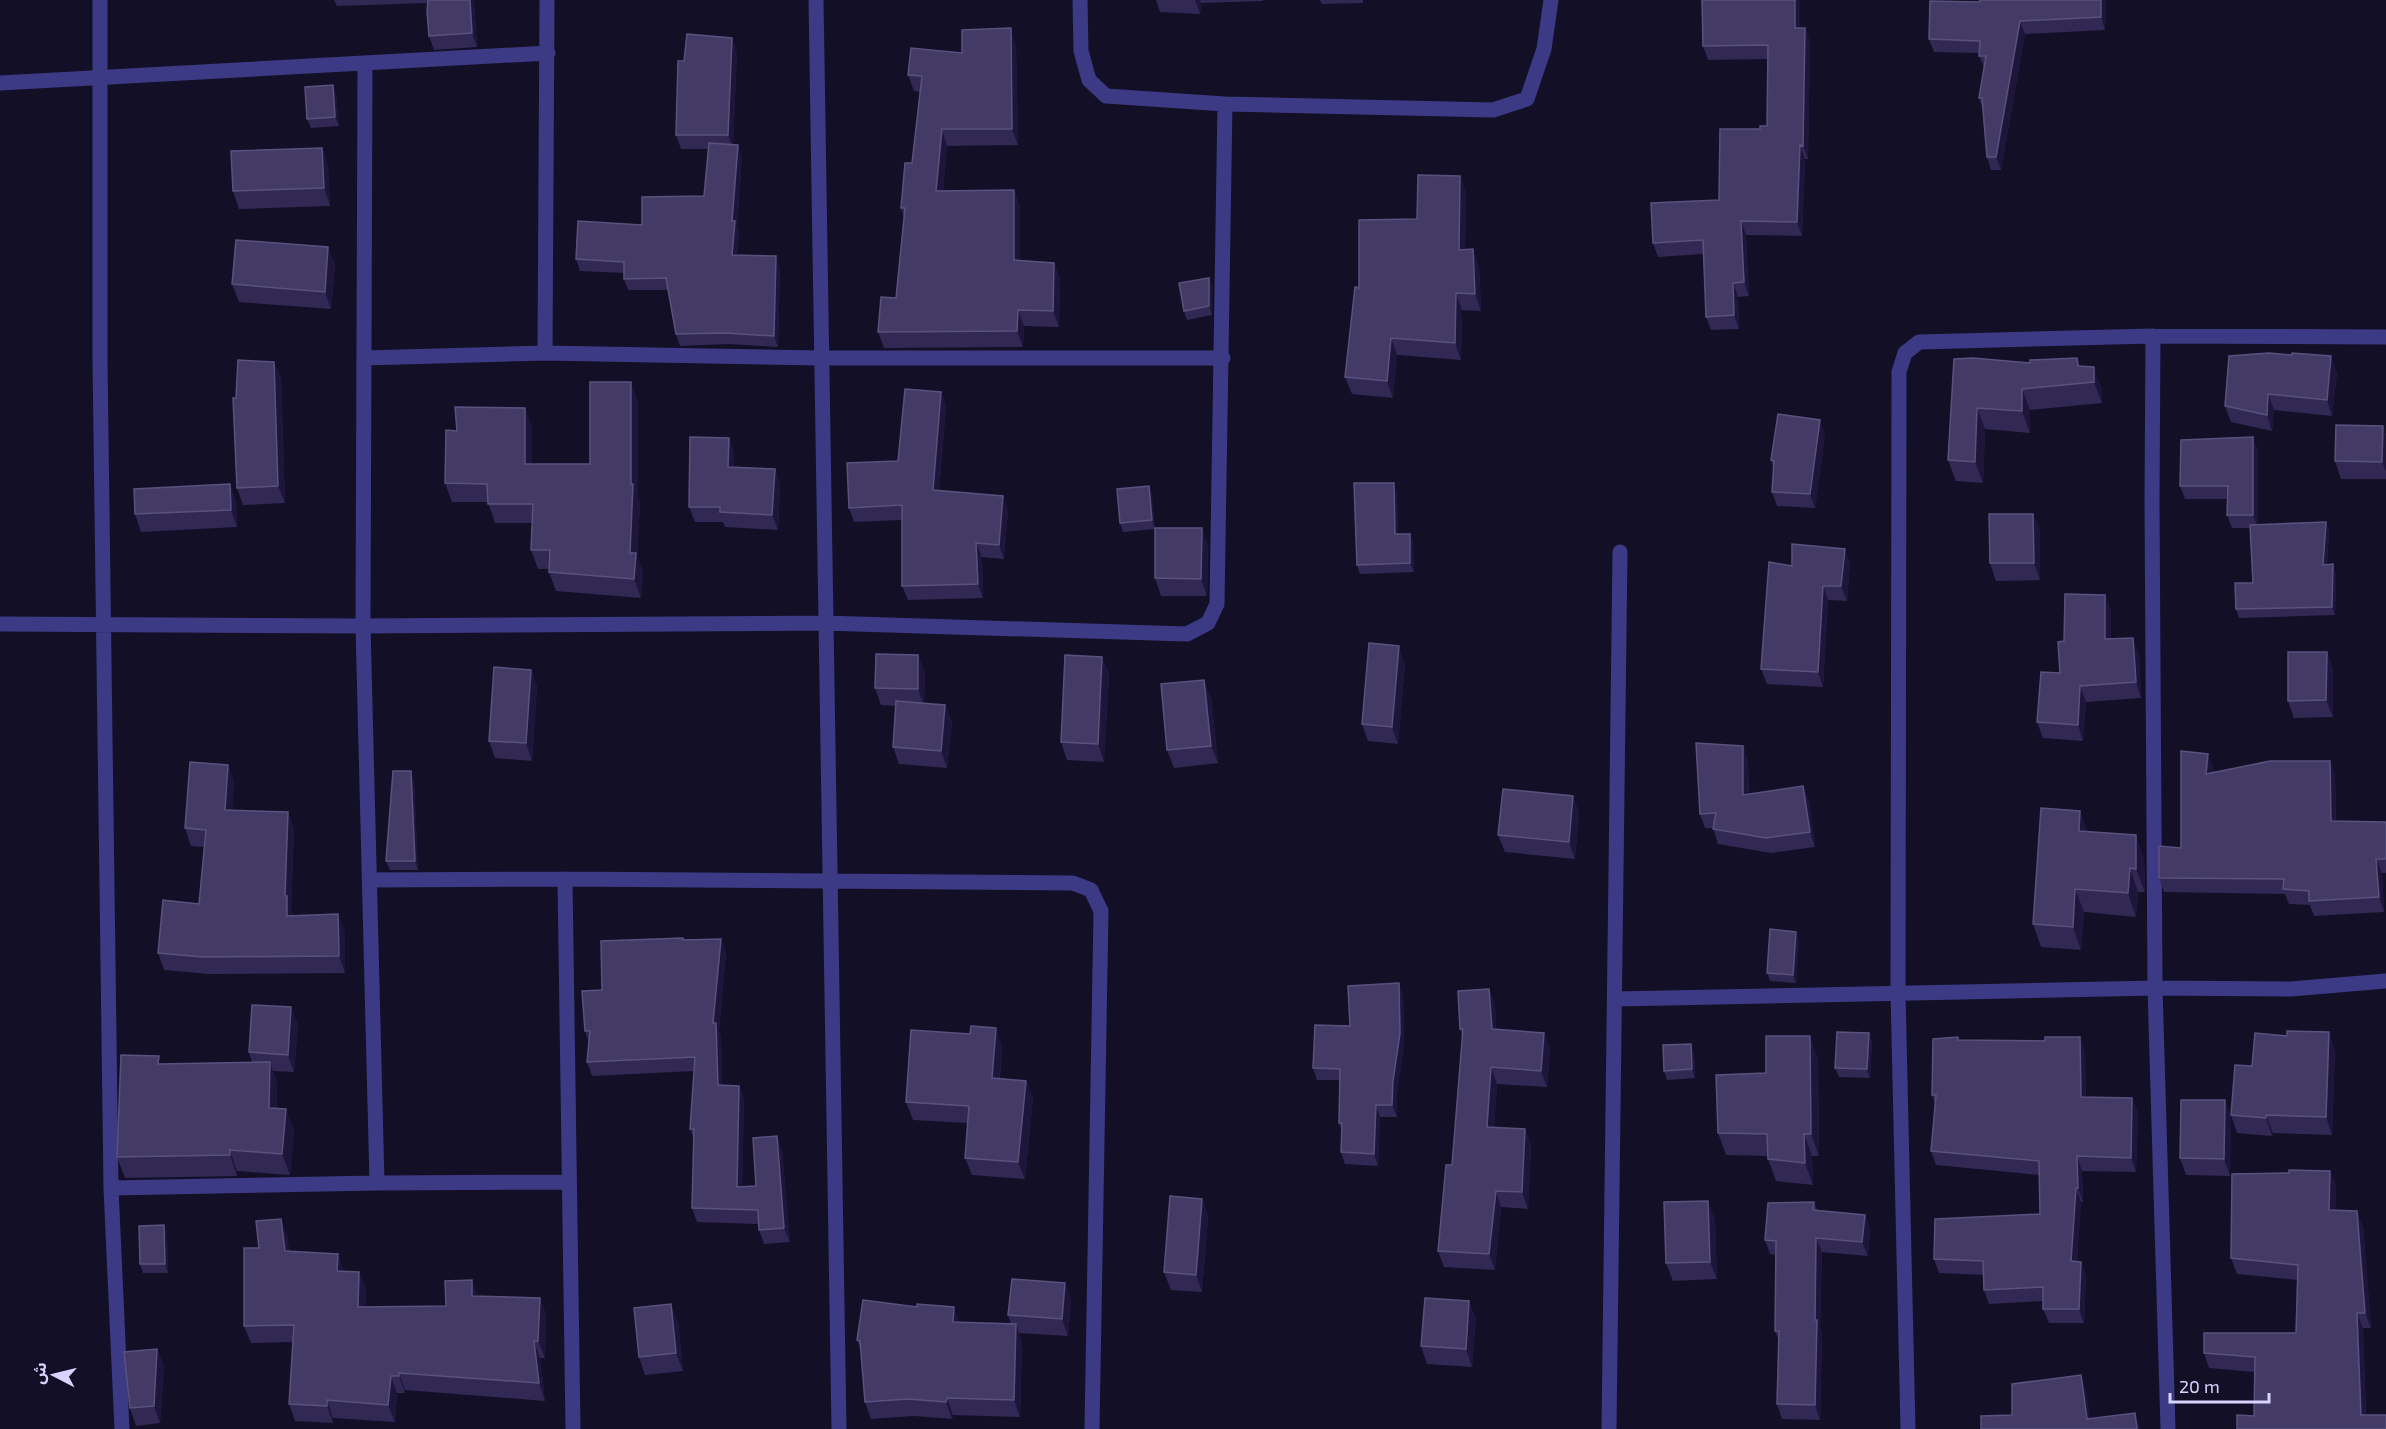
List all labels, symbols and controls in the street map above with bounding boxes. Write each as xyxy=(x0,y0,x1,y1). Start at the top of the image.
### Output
north arrow xyxy=(24,1345,84,1405)
text: ش xyxy=(28,1361,50,1385)
scale bar xyxy=(2170,1366,2269,1404)
text: 20 m xyxy=(2179,1375,2220,1397)

